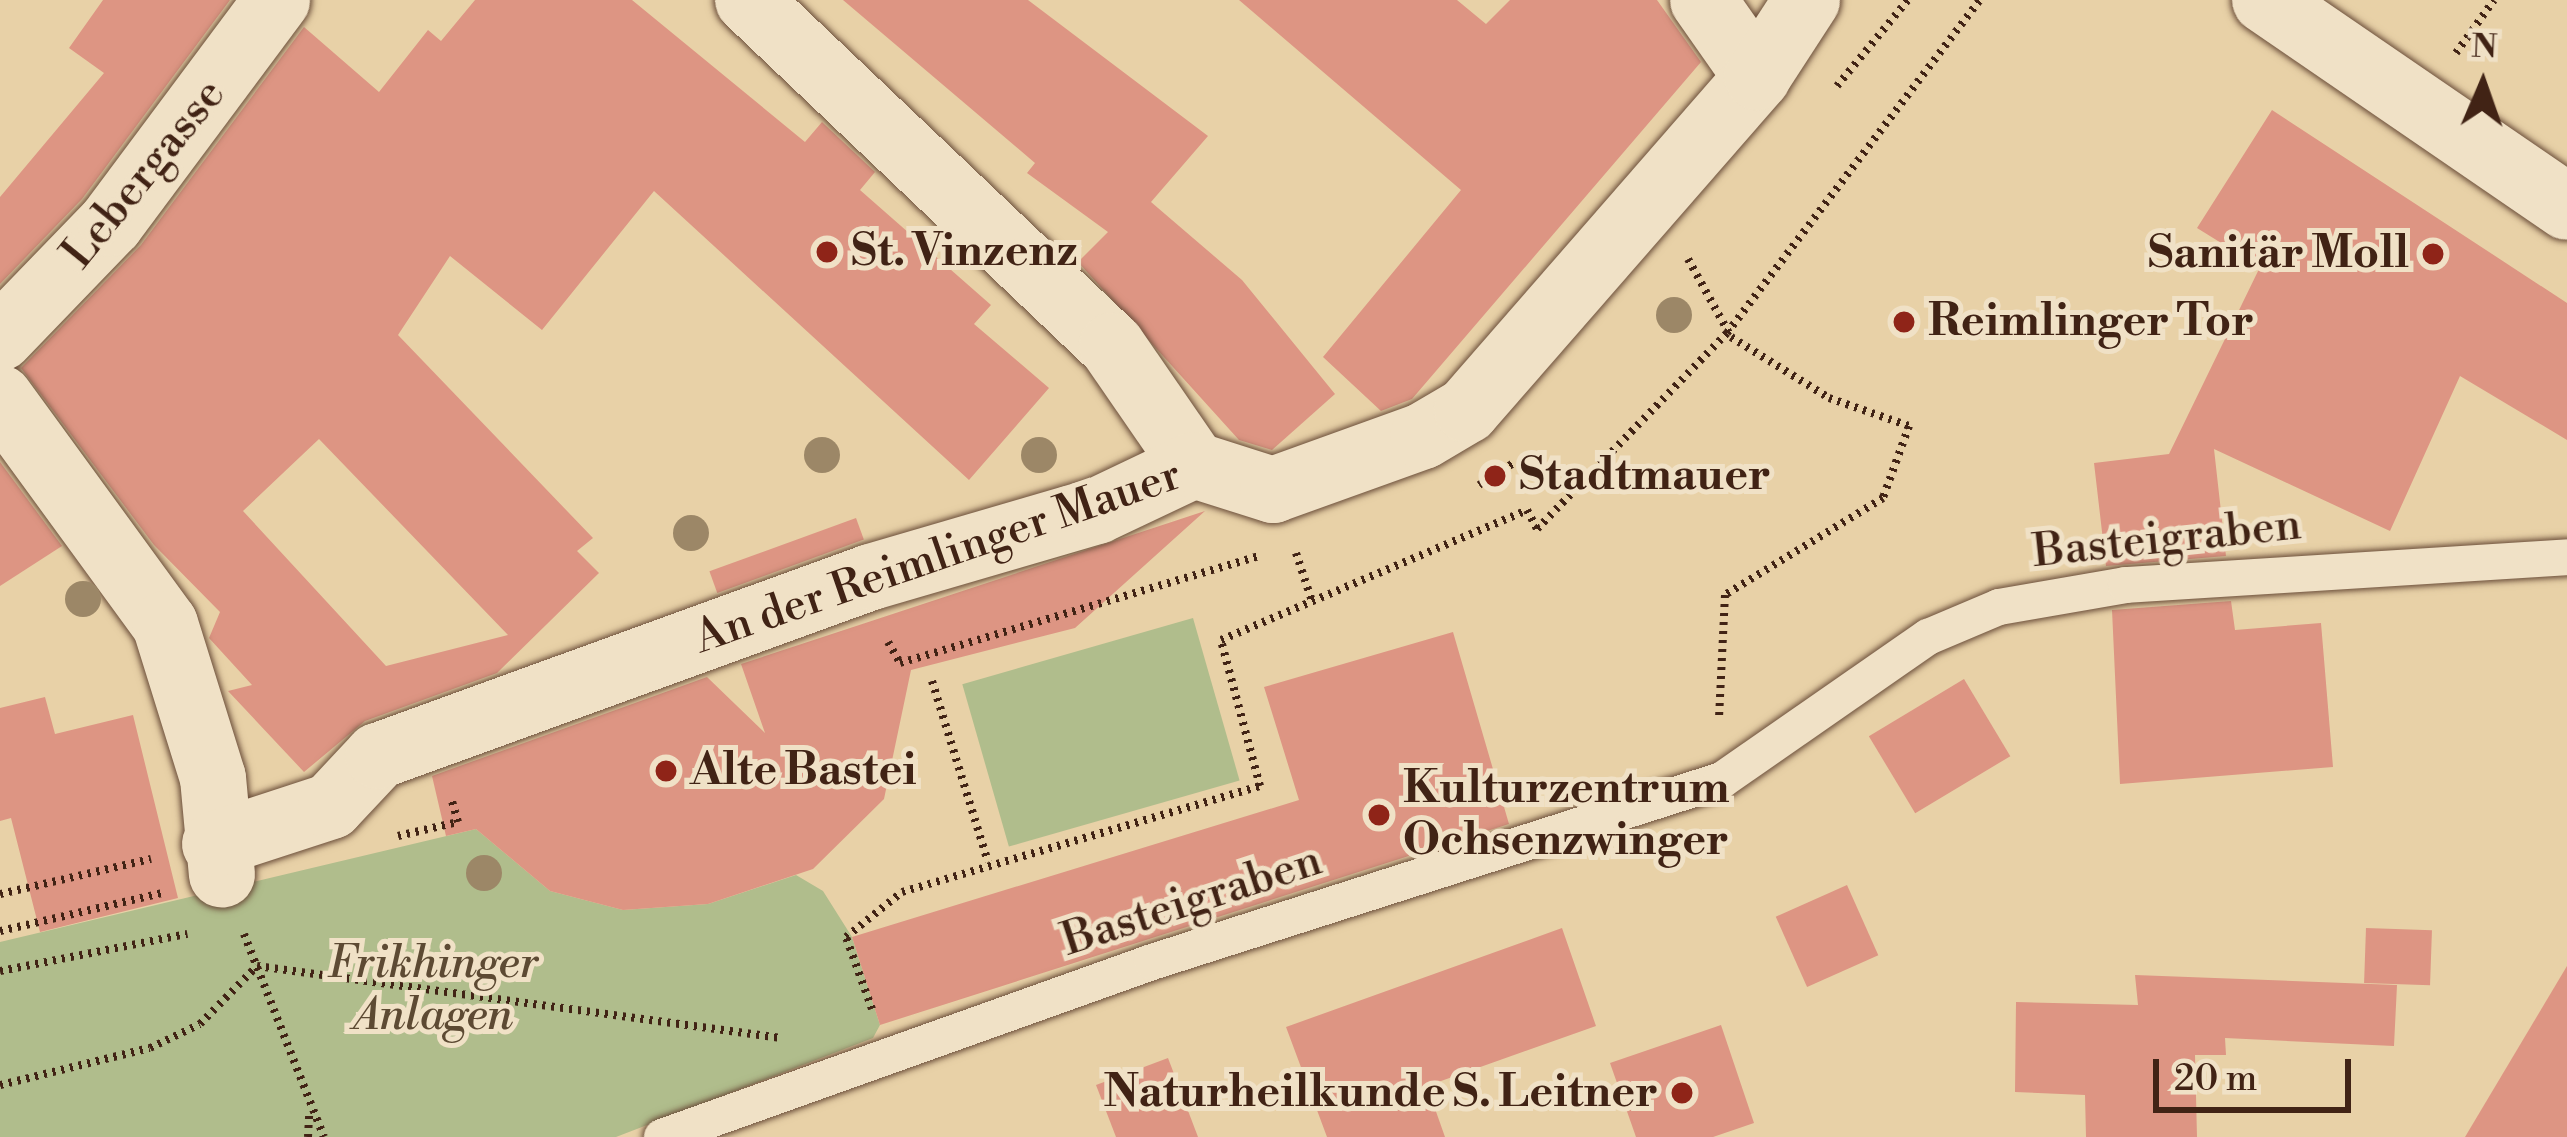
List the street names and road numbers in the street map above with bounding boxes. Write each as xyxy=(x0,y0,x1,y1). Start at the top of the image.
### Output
street label: Lebergasse xyxy=(51,68,237,280)
street label: An der Reimlinger Mauer xyxy=(688,448,1188,666)
street label: Basteigraben xyxy=(2030,498,2304,580)
street label: Basteigraben xyxy=(1056,834,1328,968)

